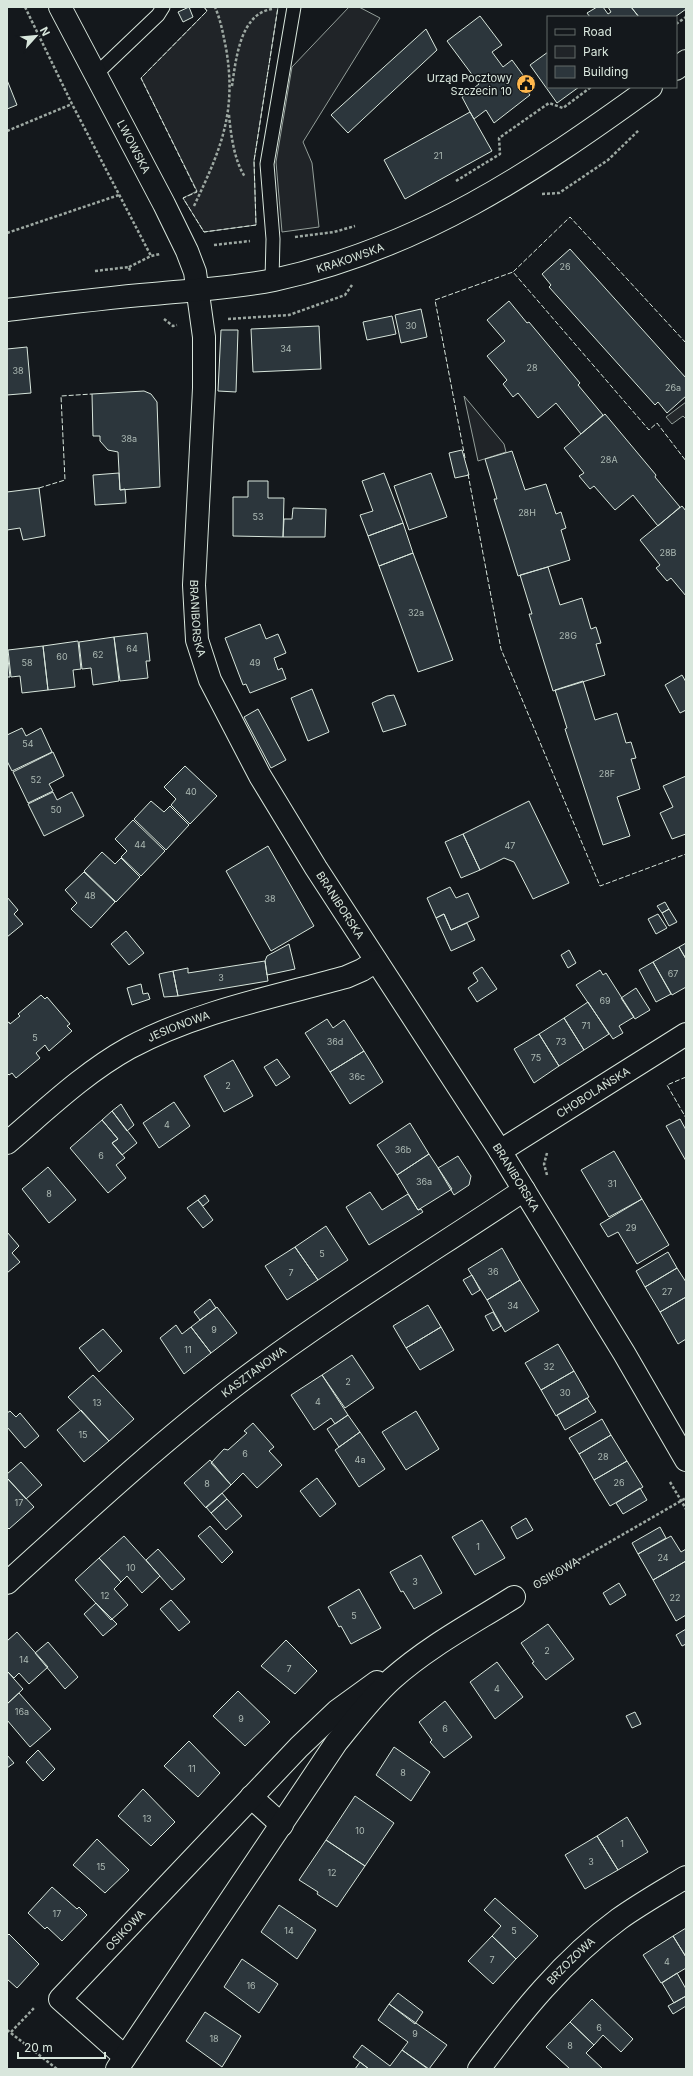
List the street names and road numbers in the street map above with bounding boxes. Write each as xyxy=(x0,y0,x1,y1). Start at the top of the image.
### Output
street label: LWOWSKA xyxy=(114,118,154,176)
street label: KRAKOWSKA xyxy=(315,240,386,276)
street label: BRANIBORSKA xyxy=(187,579,209,659)
street label: BRANIBORSKA xyxy=(313,869,368,942)
street label: JESIONOWA xyxy=(145,1008,212,1045)
street label: CHOBOLAŃSKA xyxy=(554,1064,633,1121)
street label: BRANIBORSKA xyxy=(490,1140,543,1215)
street label: KASZTANOWA xyxy=(219,1343,289,1400)
street label: OSIKOWA xyxy=(530,1554,582,1592)
street label: OSIKOWA xyxy=(102,1906,148,1954)
street label: BRZOZOWA xyxy=(544,1934,598,1988)

